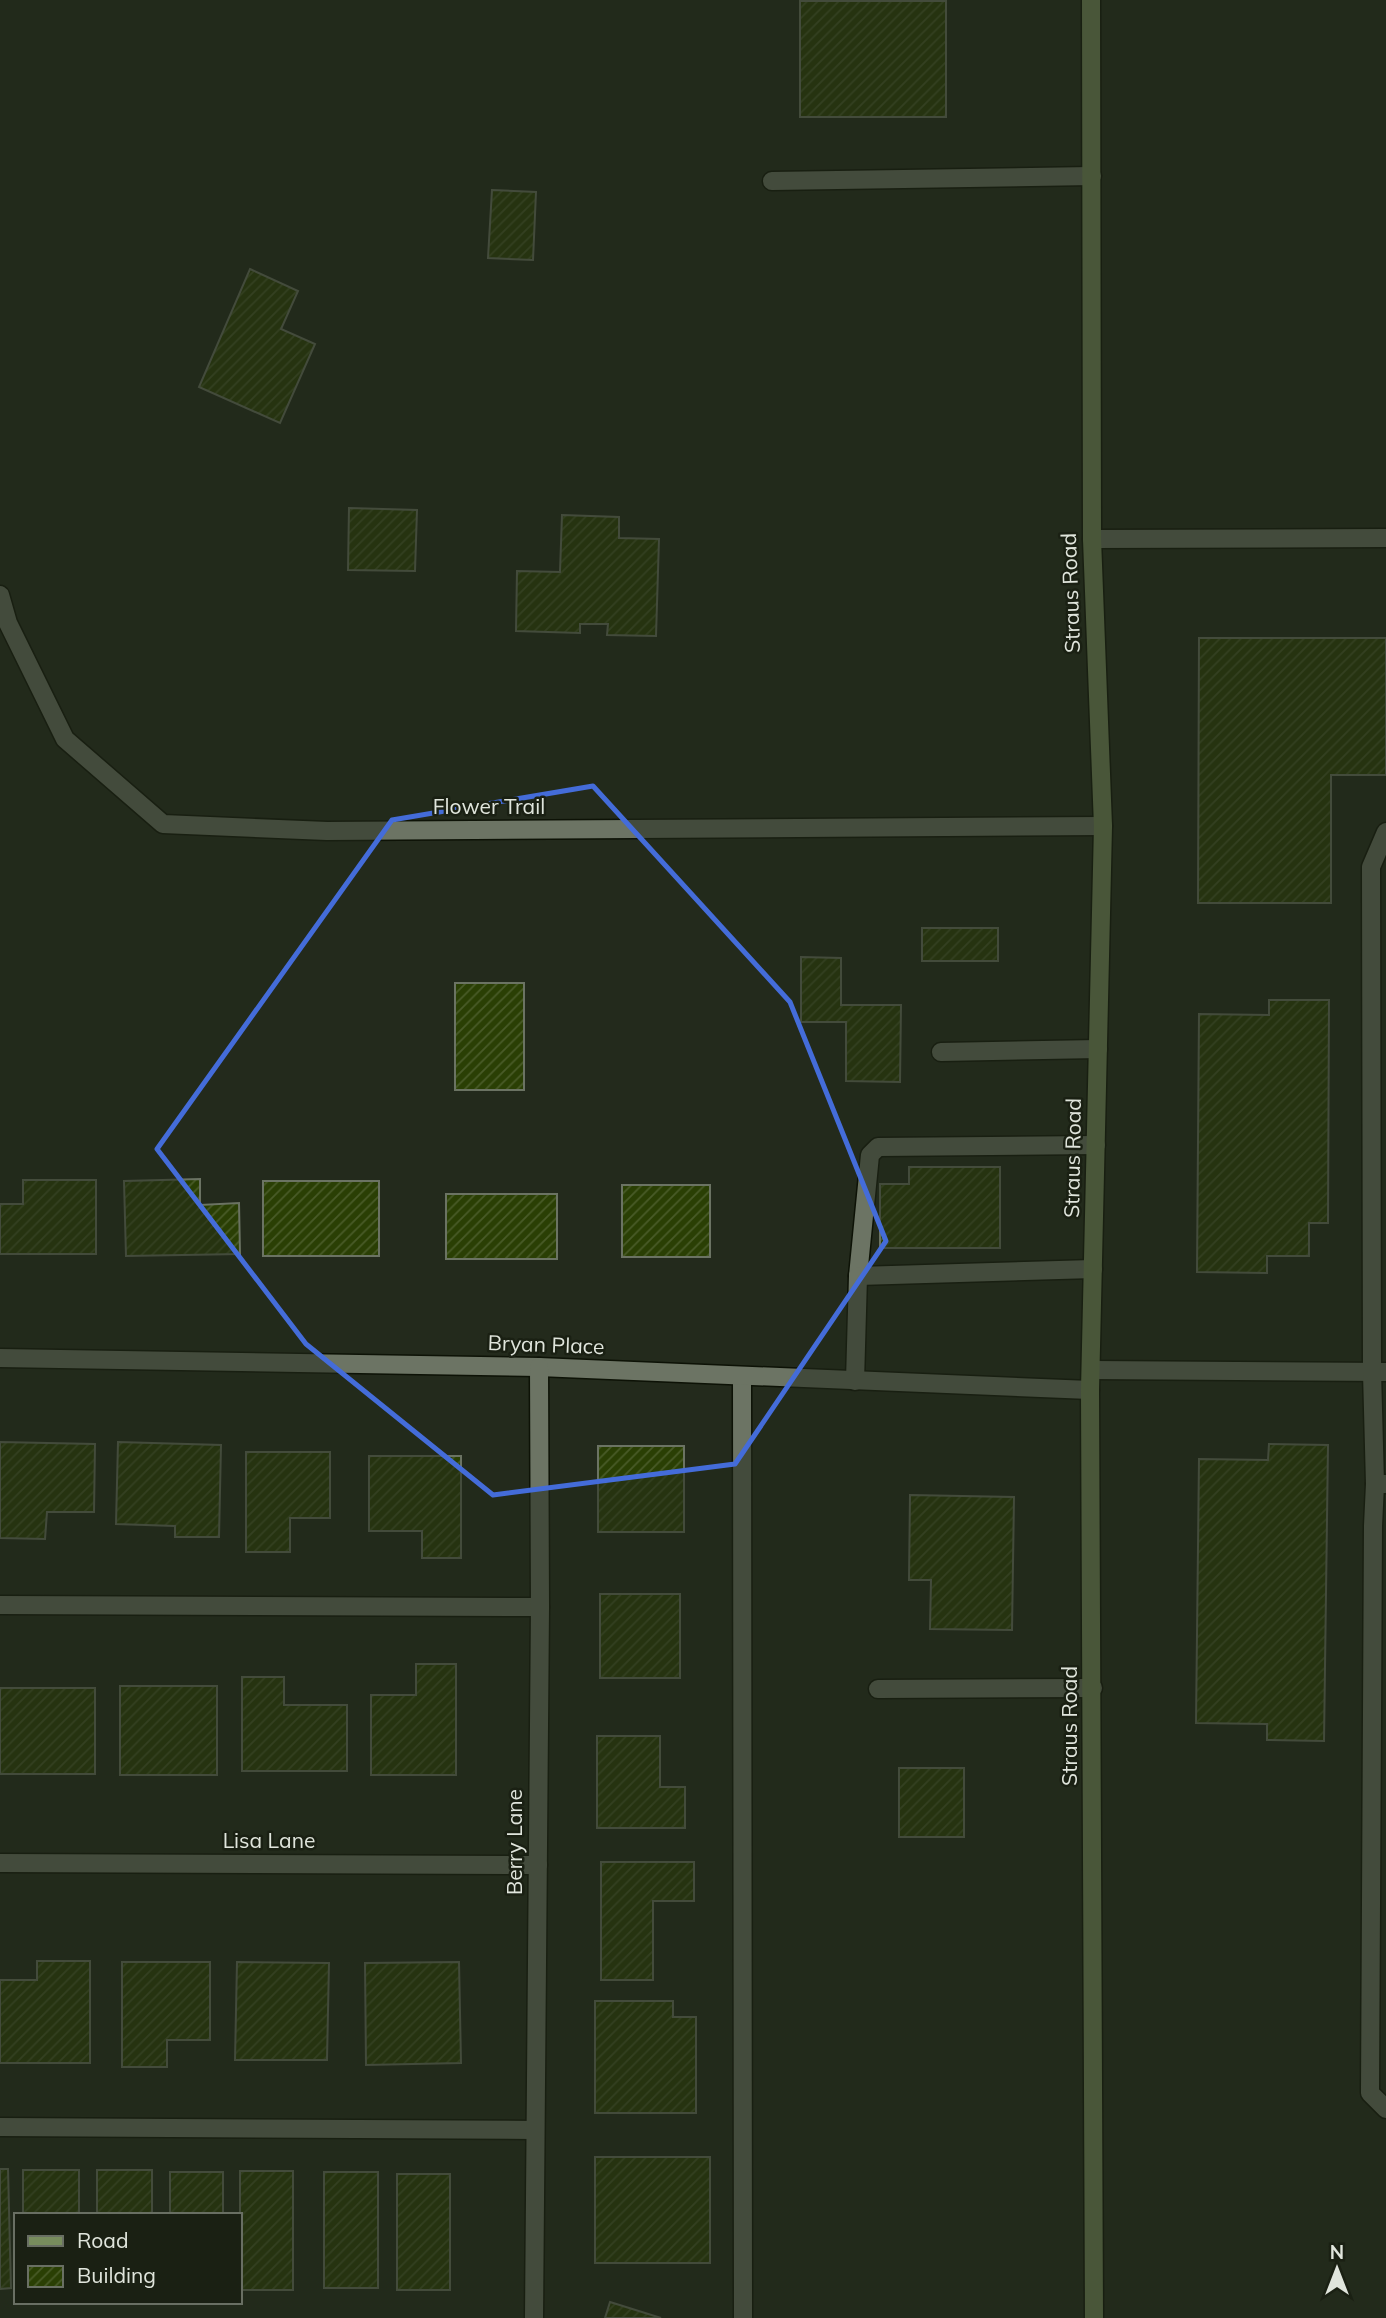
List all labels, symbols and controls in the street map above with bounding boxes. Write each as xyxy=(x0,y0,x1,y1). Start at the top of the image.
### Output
street label: Straus Road xyxy=(1055,533,1085,653)
street label: Flower Trail xyxy=(433,793,545,819)
street label: Straus Road xyxy=(1058,1098,1086,1218)
street label: Bryan Place xyxy=(487,1329,605,1359)
street label: Straus Road xyxy=(1056,1666,1082,1786)
street label: Berry Lane xyxy=(501,1789,527,1895)
street label: Lisa Lane xyxy=(223,1827,315,1853)
legend xyxy=(14,2213,242,2304)
text: Road xyxy=(77,2227,128,2253)
north arrow xyxy=(1302,2234,1372,2304)
text: N xyxy=(1330,2240,1344,2264)
text: Building xyxy=(77,2262,156,2288)

